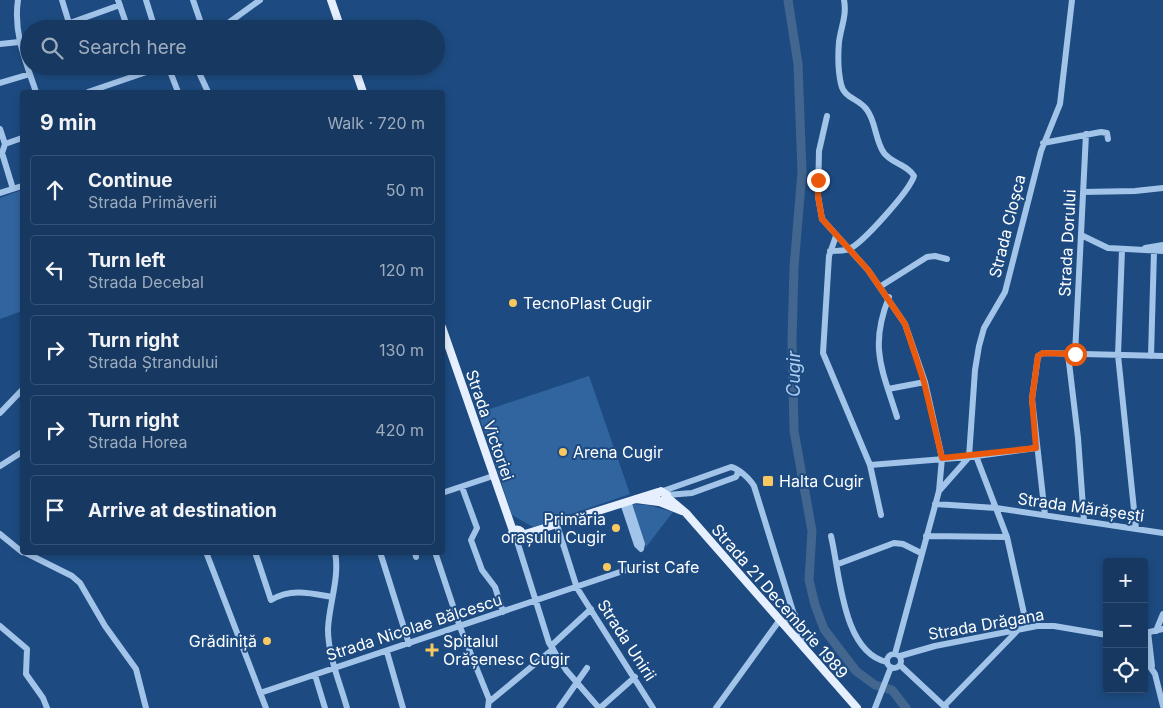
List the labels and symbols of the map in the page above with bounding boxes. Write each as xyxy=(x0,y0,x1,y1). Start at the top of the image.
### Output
route end xyxy=(807,169,830,192)
street label: Strada Cloșca xyxy=(985,172,1029,280)
street label: Strada Dorului xyxy=(1054,189,1080,297)
place label: TecnoPlast Cugir xyxy=(523,293,652,313)
marker: TecnoPlast Cugir xyxy=(507,297,519,309)
route start xyxy=(1064,343,1087,366)
water label: Cugir xyxy=(783,350,804,397)
street label: Strada Victoriei xyxy=(462,367,518,483)
place label: Arena Cugir xyxy=(573,442,663,462)
marker: Arena Cugir xyxy=(557,446,569,458)
place label: Halta Cugir xyxy=(779,471,864,491)
marker: Halta Cugir xyxy=(761,474,775,488)
street label: Strada Mărășești xyxy=(1016,488,1146,526)
place label: Primăria orașului Cugir xyxy=(501,509,606,547)
street label: Strada 21 Decembrie 1989 xyxy=(708,520,852,682)
marker: Primăria orașului Cugir xyxy=(610,522,622,534)
place label: Turist Cafe xyxy=(617,557,699,577)
marker: Turist Cafe xyxy=(601,561,613,573)
street label: Strada Nicolae Bălcescu xyxy=(323,589,505,665)
street label: Strada Unirii xyxy=(593,596,661,684)
street label: Strada Drăgana xyxy=(926,604,1046,644)
place label: Grădiniță xyxy=(189,631,257,651)
place label: Spitalul Orășenesc Cugir xyxy=(443,631,570,669)
marker: Grădiniță xyxy=(261,635,273,647)
marker: Spitalul Orășenesc Cugir xyxy=(425,643,439,657)

